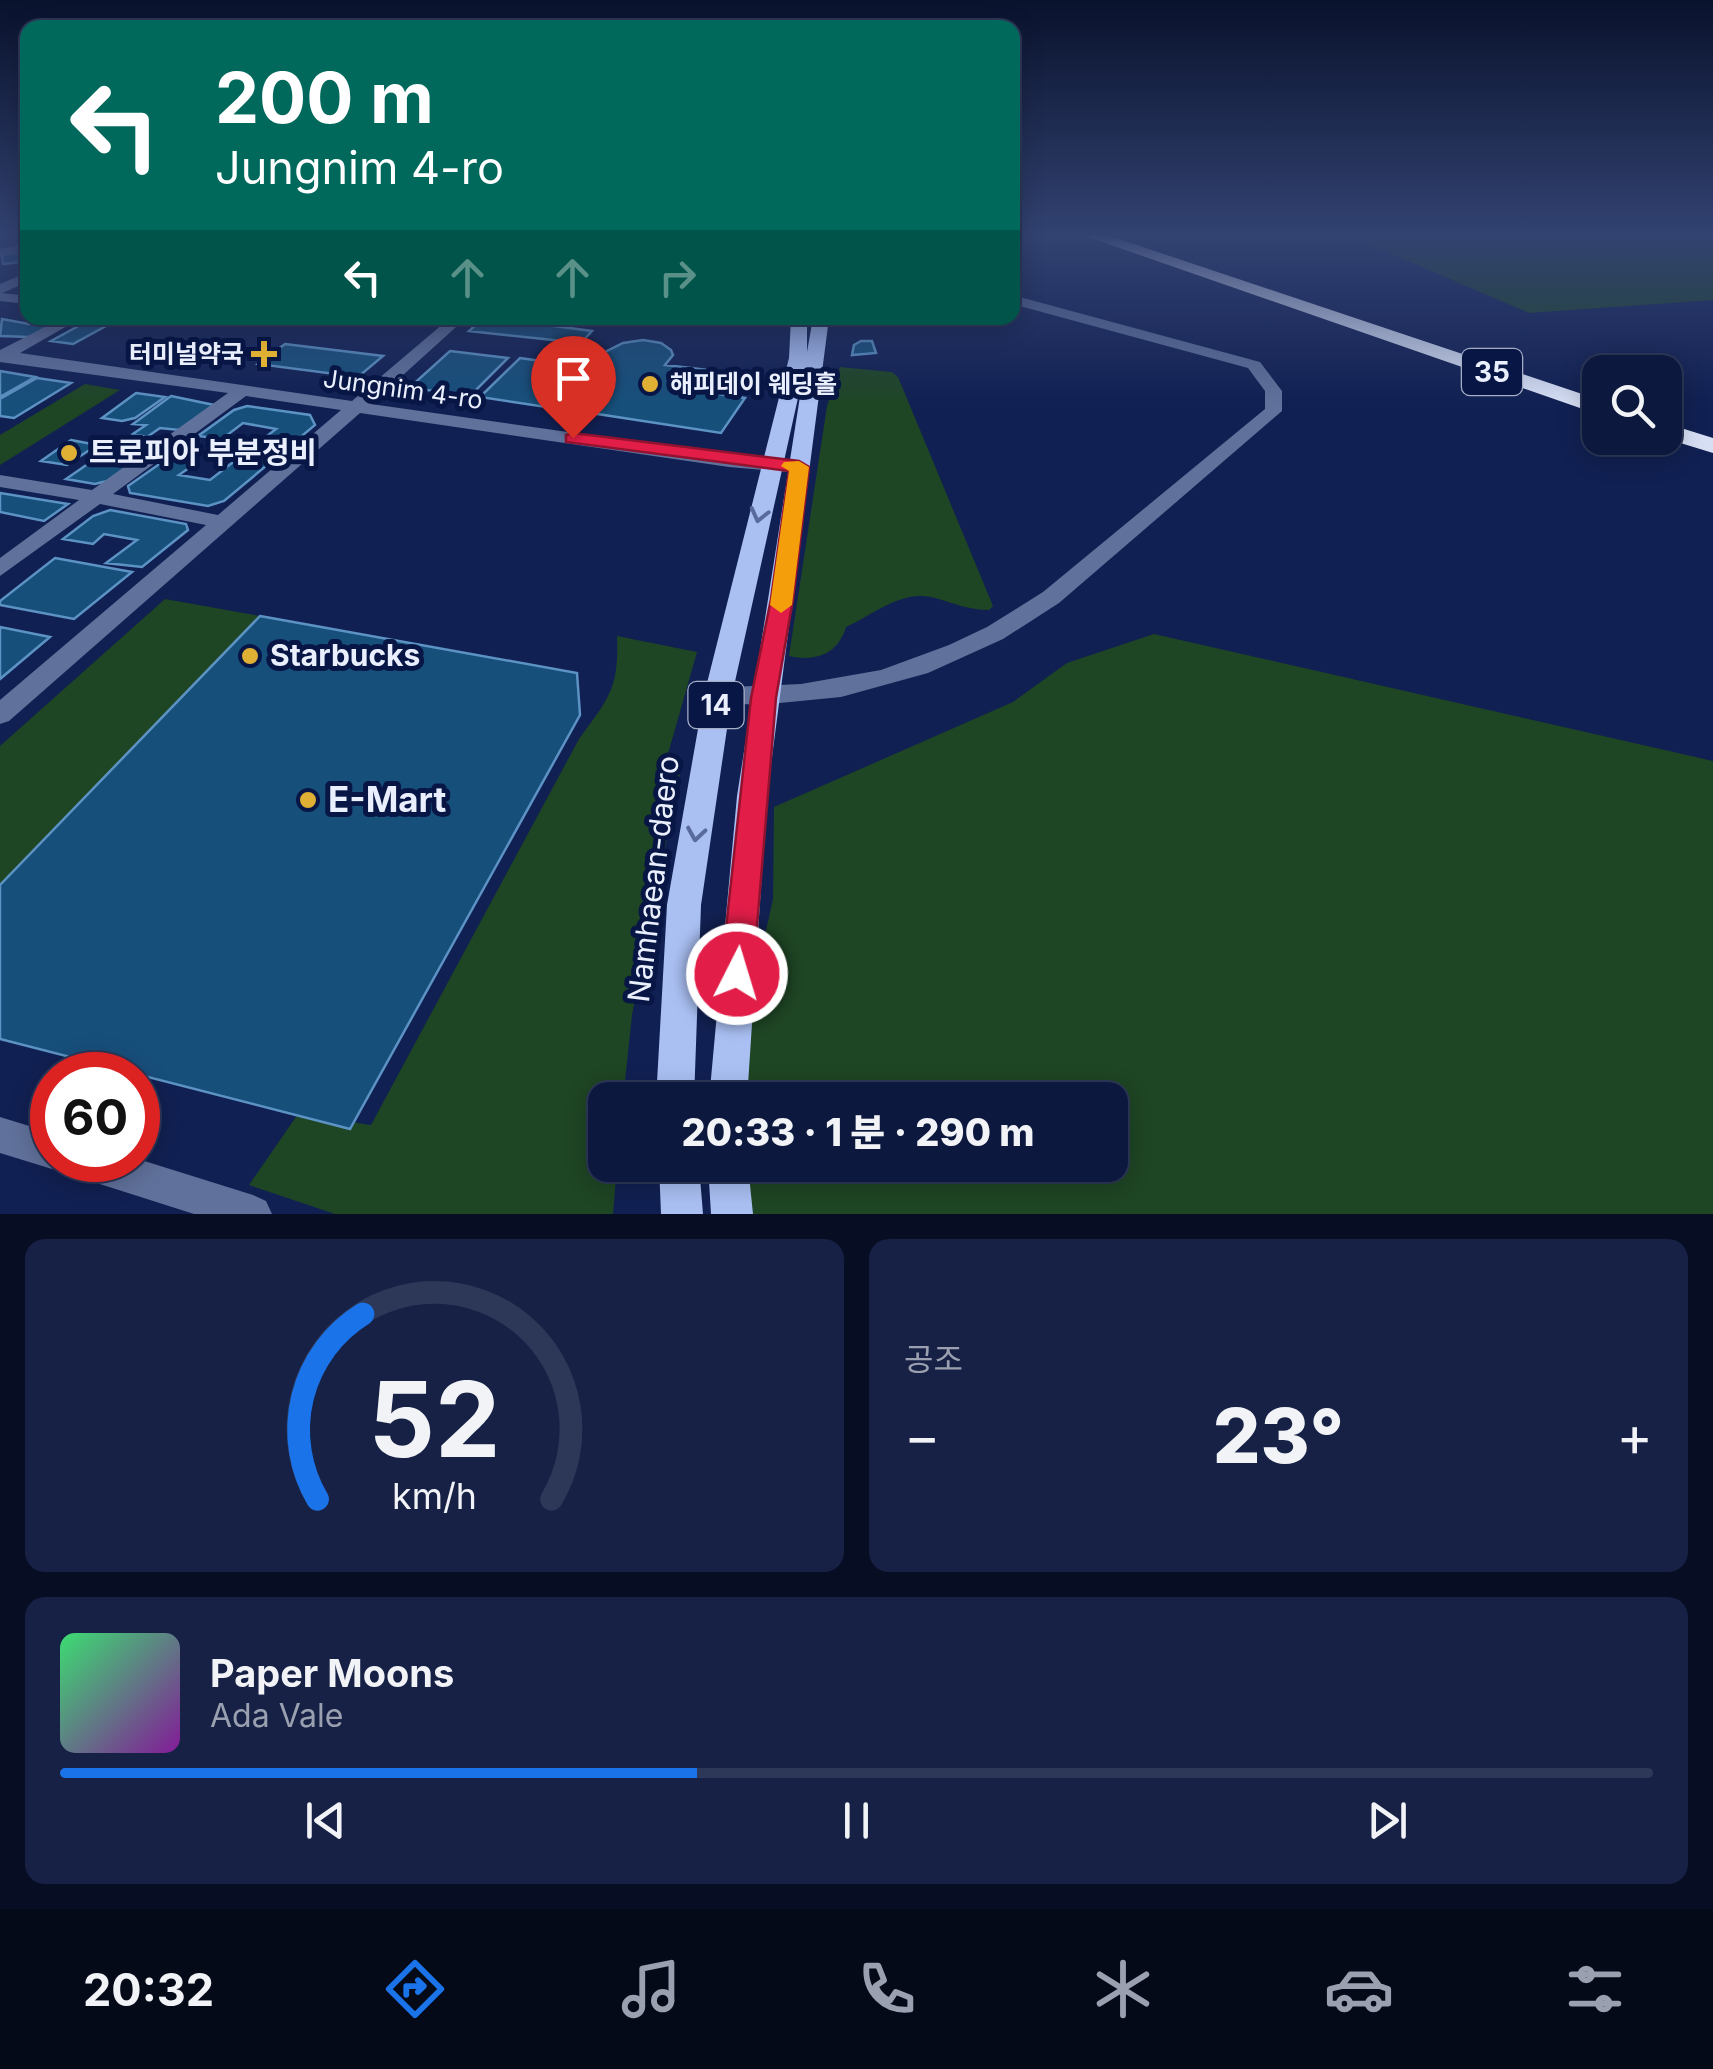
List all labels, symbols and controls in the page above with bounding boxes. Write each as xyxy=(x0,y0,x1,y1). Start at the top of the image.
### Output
text: 200 m xyxy=(215,55,434,140)
icon: left xyxy=(50,60,180,190)
text: Jungnim 4-ro xyxy=(215,140,504,195)
icon: left xyxy=(335,250,390,305)
icon: ahead xyxy=(440,250,495,305)
icon: ahead xyxy=(545,250,600,305)
icon: right xyxy=(650,250,705,305)
pin xyxy=(531,336,616,439)
place label: 터미널약국 xyxy=(129,339,244,369)
marker: 터미널약국 xyxy=(253,343,275,365)
road number: 35 xyxy=(1462,349,1522,395)
icon: arrive xyxy=(546,351,601,406)
map controls xyxy=(1582,355,1682,455)
button: search xyxy=(1582,355,1682,455)
street label: Jungnim 4-ro xyxy=(321,363,485,415)
place label: 해피데이 웨딩홀 xyxy=(670,369,837,399)
marker: 해피데이 웨딩홀 xyxy=(639,373,661,395)
place label: 트로피아 부분정비 xyxy=(89,434,317,470)
marker: 트로피아 부분정비 xyxy=(58,442,80,464)
one-way arrow xyxy=(750,506,771,523)
place label: Starbucks xyxy=(270,637,420,673)
marker: Starbucks xyxy=(239,645,261,667)
road number: 14 xyxy=(688,682,744,728)
street label: Namhaean-daero xyxy=(620,754,686,1004)
place label: E-Mart xyxy=(328,778,446,820)
marker: E-Mart xyxy=(297,789,319,811)
one-way arrow xyxy=(686,826,707,842)
position arrow xyxy=(685,922,789,1026)
speed limit sign: 60 xyxy=(30,1052,160,1182)
text: 20:33 · 1 분 · 290 m xyxy=(681,1109,1035,1155)
text: 공조 xyxy=(904,1340,963,1379)
text: 52 xyxy=(369,1356,500,1482)
text: 23° xyxy=(1213,1390,1344,1481)
text: − xyxy=(904,1403,940,1469)
text: + xyxy=(1617,1403,1653,1469)
text: km/h xyxy=(392,1474,477,1518)
text: Paper Moons xyxy=(210,1650,454,1696)
text: Ada Vale xyxy=(210,1696,343,1735)
icon: previous xyxy=(298,1793,353,1848)
icon: pause xyxy=(829,1793,884,1848)
icon: next xyxy=(1360,1793,1415,1848)
icon: directions xyxy=(380,1954,450,2024)
icon: music xyxy=(616,1954,686,2024)
icon: phone xyxy=(852,1954,922,2024)
icon: climate xyxy=(1088,1954,1158,2024)
icon: car xyxy=(1324,1954,1394,2024)
icon: filters xyxy=(1560,1954,1630,2024)
text: 20:32 xyxy=(83,1962,214,2017)

